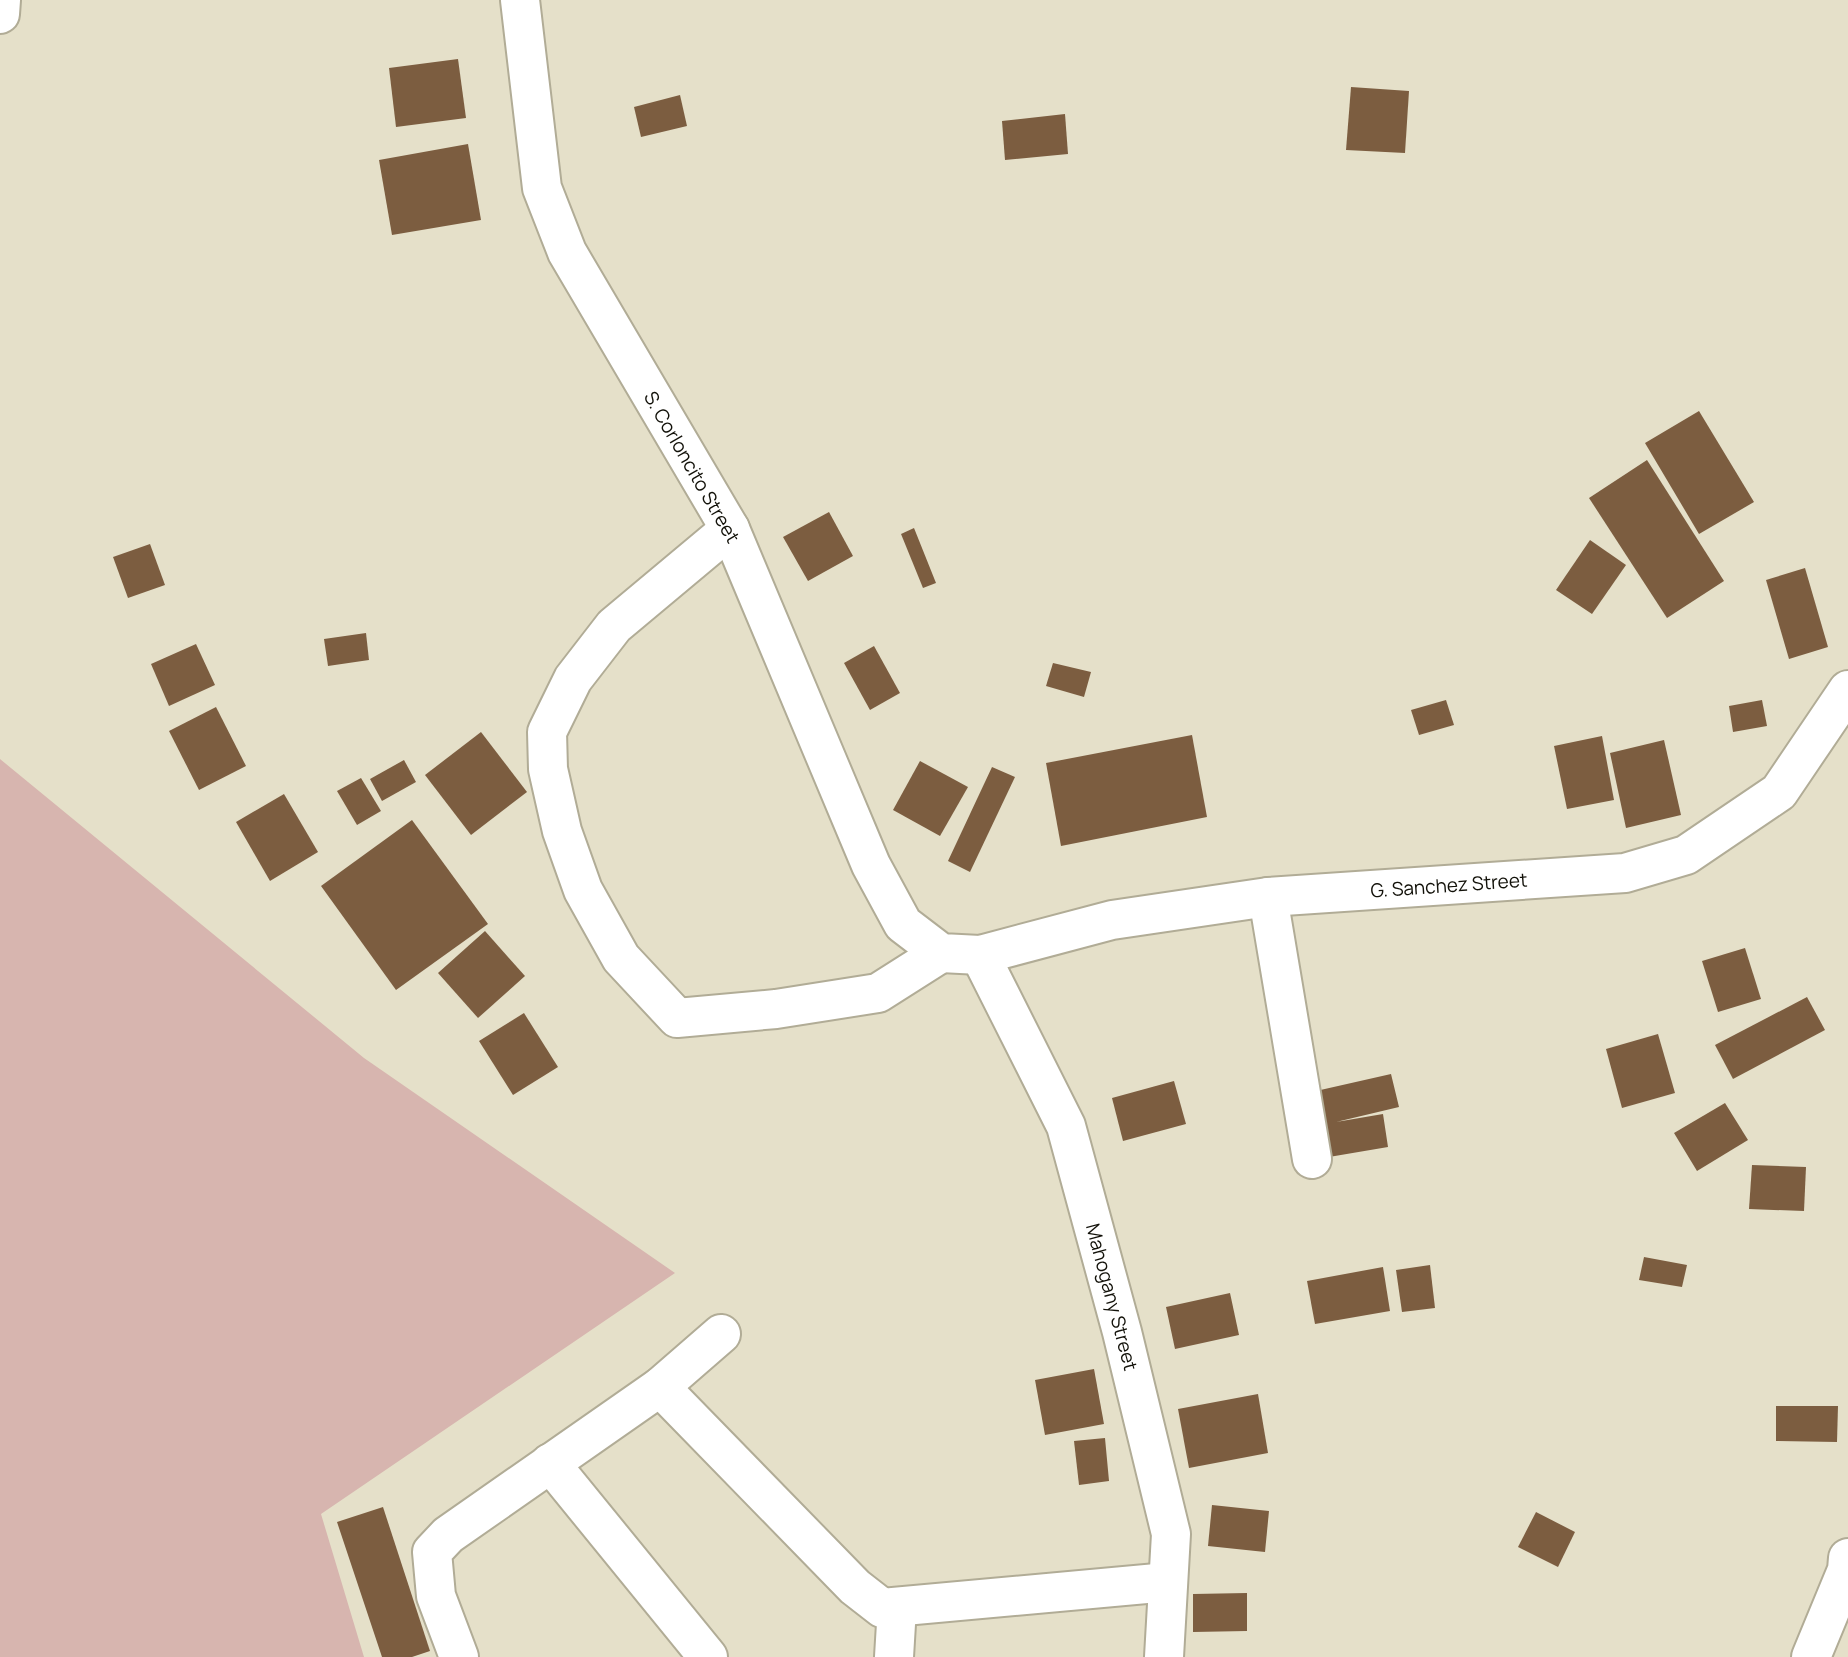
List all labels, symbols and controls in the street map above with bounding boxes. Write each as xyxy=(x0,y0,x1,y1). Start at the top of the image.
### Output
street label: S. Corloncito Street xyxy=(638,386,746,548)
street label: G. Sanchez Street xyxy=(1370,867,1528,903)
street label: Mahogany Street xyxy=(1080,1221,1144,1373)

